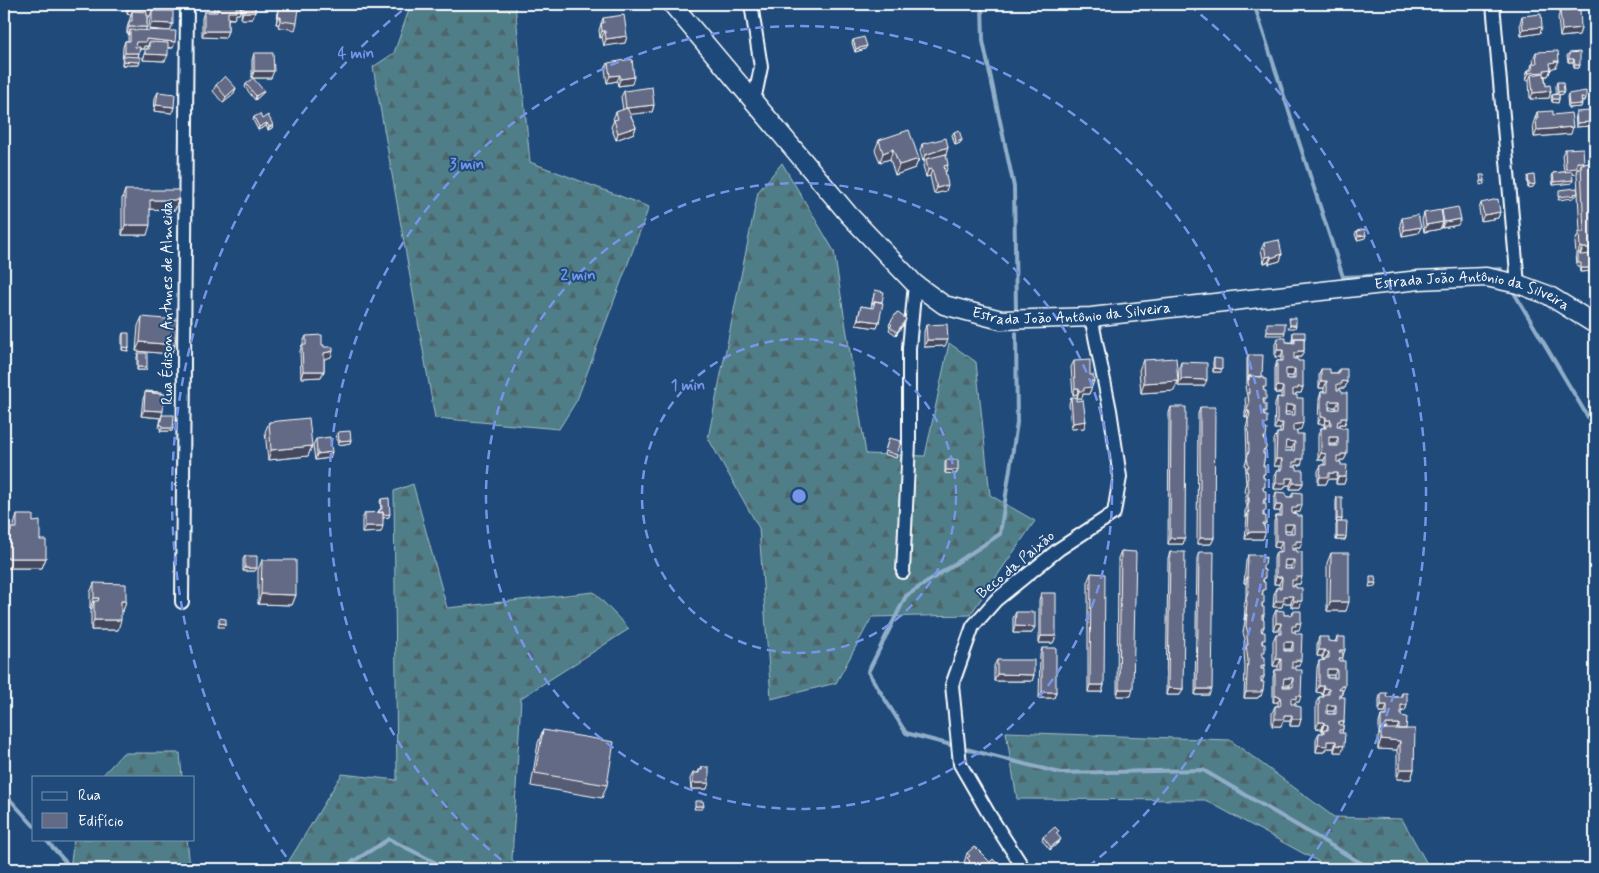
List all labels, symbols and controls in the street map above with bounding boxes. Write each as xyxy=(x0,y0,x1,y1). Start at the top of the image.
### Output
text: 4 min xyxy=(338,44,374,64)
text: 3 min xyxy=(450,155,484,175)
street label: Rua Édison Antunes de Almeida xyxy=(157,201,178,405)
text: 2 min xyxy=(560,266,596,286)
street label: Estrada João Antônio da Silveira xyxy=(1373,267,1573,316)
street label: Estrada João Antônio da Silveira xyxy=(970,298,1172,331)
text: 1 min xyxy=(671,376,705,396)
centre of rings xyxy=(790,487,808,505)
street label: Beco da Paixão xyxy=(973,526,1059,604)
legend xyxy=(32,776,195,840)
text: Rua xyxy=(78,786,101,806)
text: Edifício xyxy=(78,812,123,832)

